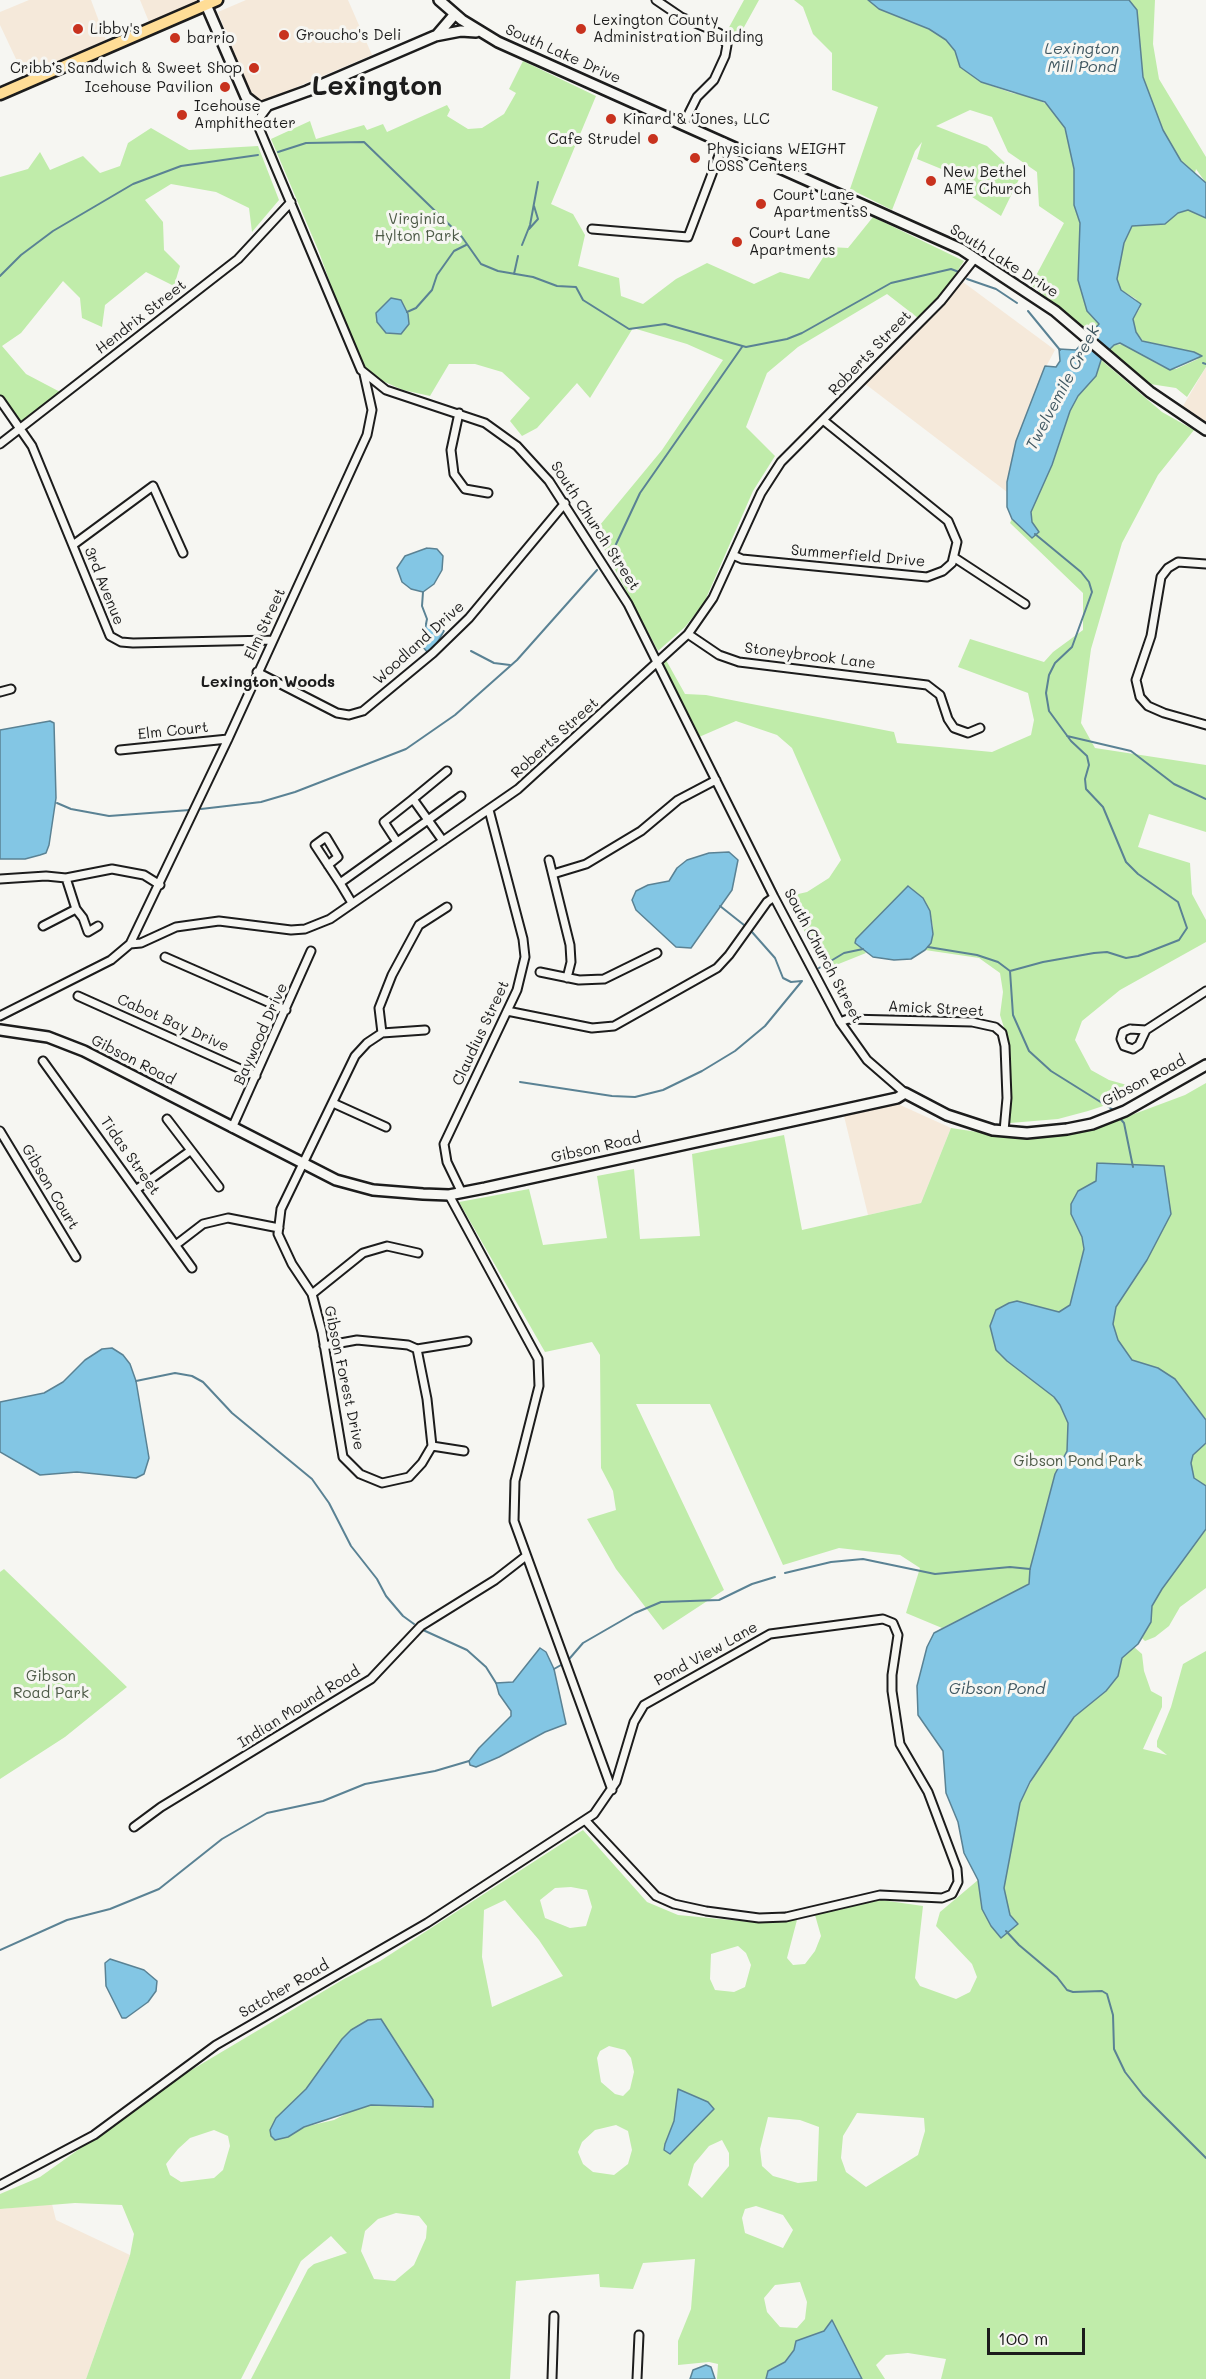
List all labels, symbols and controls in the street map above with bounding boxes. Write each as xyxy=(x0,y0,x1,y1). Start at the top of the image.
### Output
place label: Lexington County Administration Building xyxy=(593,11,763,46)
place label: Libby's xyxy=(90,20,140,38)
street label: South Lake Drive xyxy=(503,20,623,88)
marker: Libby's xyxy=(71,22,85,36)
marker: Lexington County Administration Building xyxy=(574,22,588,36)
place label: Groucho's Deli xyxy=(296,26,401,44)
marker: Groucho's Deli xyxy=(277,28,291,42)
place label: barrio xyxy=(187,29,234,47)
marker: barrio xyxy=(168,31,182,45)
water label: Lexington Mill Pond xyxy=(1045,39,1119,77)
place label: Cribb's Sandwich & Sweet Shop xyxy=(10,59,242,77)
marker: Cribb's Sandwich & Sweet Shop xyxy=(247,61,261,75)
district label: Lexington xyxy=(312,71,442,103)
place label: Icehouse Pavilion xyxy=(85,78,213,96)
marker: Icehouse Pavilion xyxy=(218,80,232,94)
place label: Icehouse Amphitheater xyxy=(194,97,296,132)
marker: Icehouse Amphitheater xyxy=(175,108,189,122)
place label: Kinard & Jones, LLC xyxy=(623,110,770,128)
marker: Kinard & Jones, LLC xyxy=(604,112,618,126)
place label: Cafe Strudel xyxy=(548,130,641,148)
marker: Cafe Strudel xyxy=(646,132,660,146)
place label: Physicians WEIGHT LOSS Centers xyxy=(707,140,846,175)
marker: Physicians WEIGHT LOSS Centers xyxy=(688,151,702,165)
place label: New Bethel AME Church xyxy=(943,163,1031,198)
marker: New Bethel AME Church xyxy=(924,174,938,188)
place label: Court Lane ApartmentsS xyxy=(773,186,868,221)
marker: Court Lane ApartmentsS xyxy=(754,197,768,211)
park label: Virginia Hylton Park xyxy=(375,210,459,245)
street label: South Lake Drive xyxy=(947,220,1061,302)
place label: Court Lane Apartments xyxy=(749,224,836,259)
marker: Court Lane Apartments xyxy=(730,235,744,249)
street label: Hendrix Street xyxy=(92,276,190,358)
street label: Roberts Street xyxy=(825,307,915,399)
water label: Twelvemile Creek xyxy=(1022,323,1104,453)
street label: South Church Street xyxy=(547,458,643,594)
street label: Summerfield Drive xyxy=(790,541,926,571)
street label: 3rd Avenue xyxy=(80,544,128,628)
street label: Elm Street xyxy=(241,585,289,663)
street label: Woodland Drive xyxy=(370,598,468,688)
street label: Stoneybrook Lane xyxy=(743,639,877,673)
district label: Lexington Woods xyxy=(201,672,335,692)
street label: Roberts Street xyxy=(508,694,602,782)
street label: Elm Court xyxy=(137,718,209,744)
street label: South Church Street xyxy=(780,885,866,1027)
street label: Claudius Street xyxy=(449,977,513,1089)
street label: Baywood Drive xyxy=(230,980,292,1088)
street label: Cabot Bay Drive xyxy=(114,990,232,1056)
street label: Amick Street xyxy=(887,997,985,1021)
street label: Gibson Road xyxy=(88,1031,178,1089)
street label: Gibson Road xyxy=(1099,1051,1189,1111)
street label: Tidas Street xyxy=(96,1113,164,1199)
street label: Gibson Road xyxy=(549,1129,643,1167)
street label: Gibson Court xyxy=(17,1141,83,1233)
street label: Gibson Forest Drive xyxy=(320,1304,368,1452)
park label: Gibson Pond Park xyxy=(1013,1452,1143,1470)
street label: Pond View Lane xyxy=(651,1618,761,1690)
street label: Indian Mound Road xyxy=(235,1662,363,1752)
park label: Gibson Road Park xyxy=(13,1667,89,1702)
water label: Gibson Pond xyxy=(949,1679,1045,1699)
street label: Satcher Road xyxy=(236,1956,332,2022)
scale bar xyxy=(990,2316,1088,2354)
text: 100 m xyxy=(998,2326,1048,2350)

